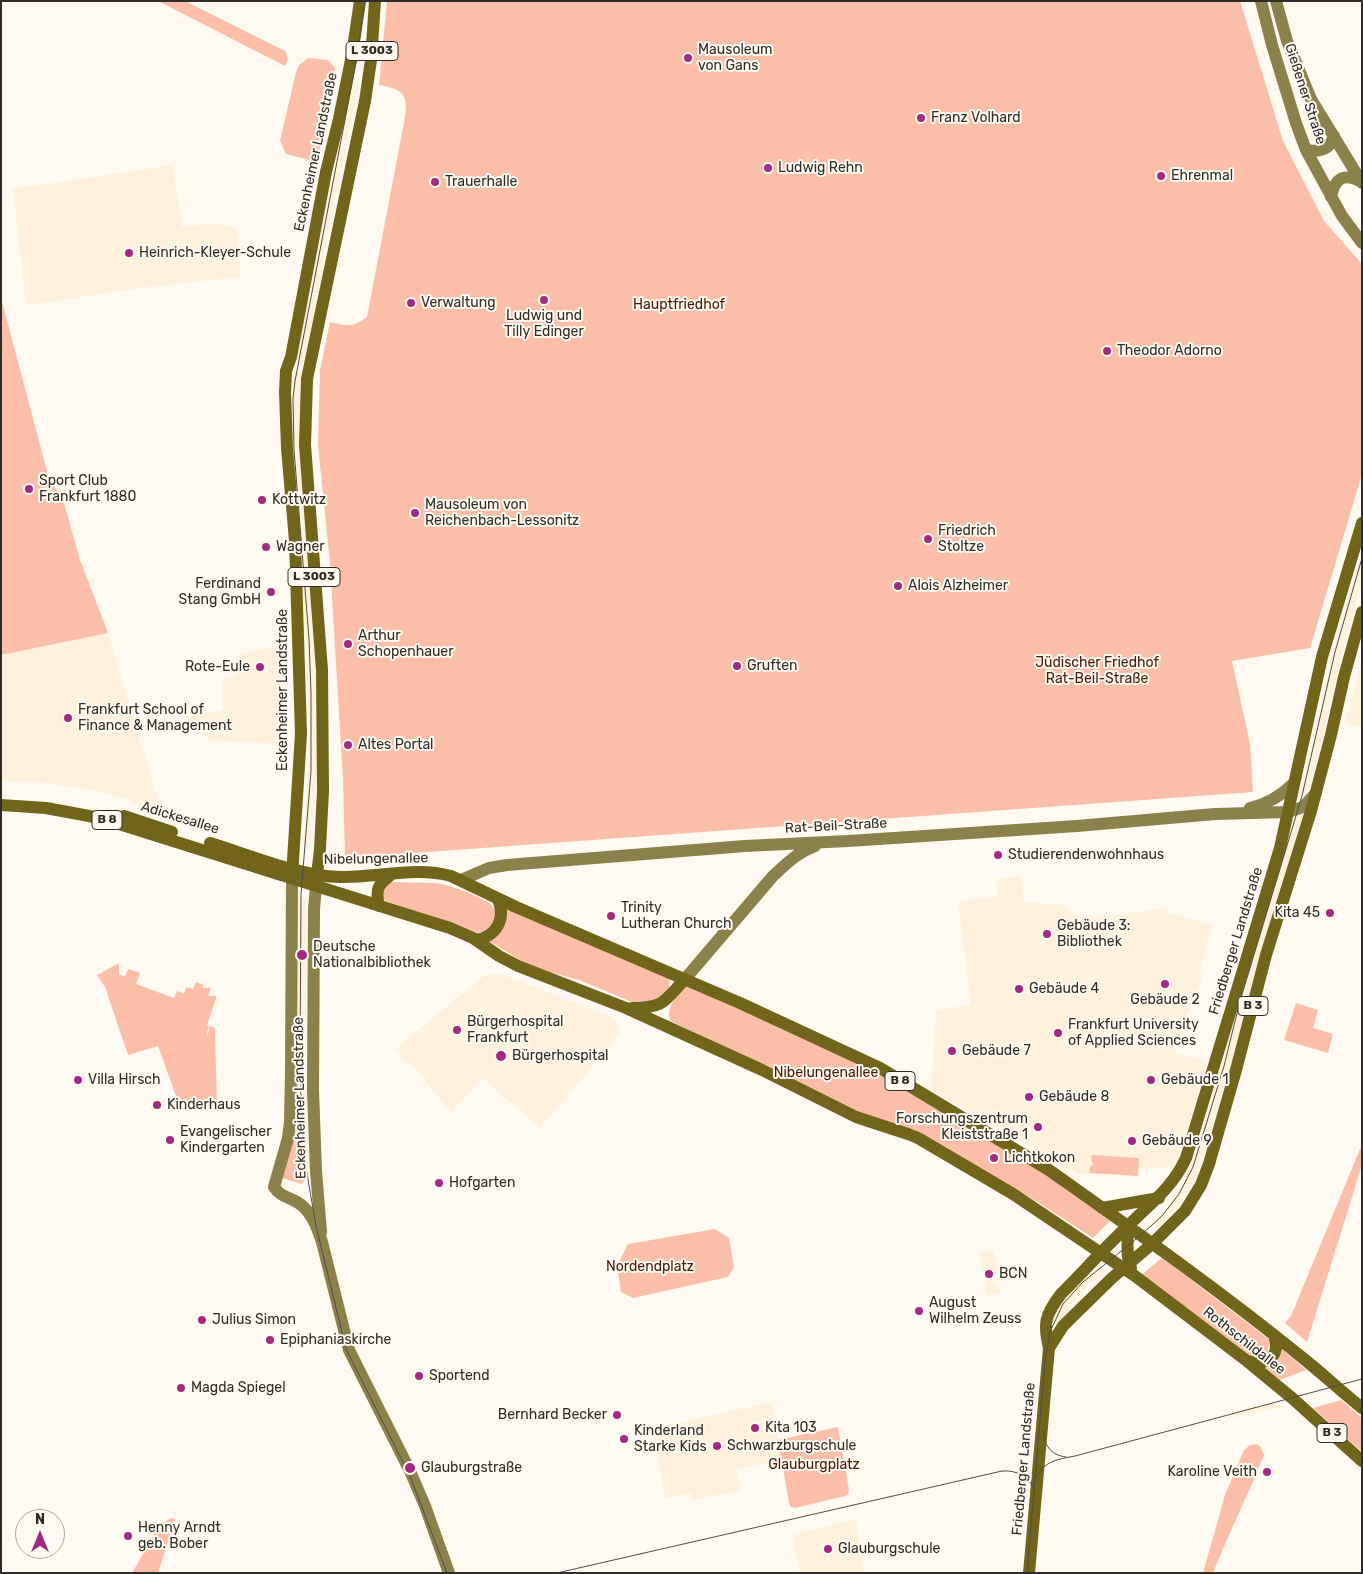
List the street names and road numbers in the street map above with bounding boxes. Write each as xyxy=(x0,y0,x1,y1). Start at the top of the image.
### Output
road number: L 3003 xyxy=(346,41,398,60)
street label: Gießener Straße xyxy=(1281,41,1329,147)
street label: Eckenheimer Landstraße xyxy=(291,71,341,233)
road number: L 3003 xyxy=(288,568,340,586)
street label: Eckenheimer Landstraße xyxy=(275,609,291,771)
street label: Adickesallee xyxy=(139,798,221,838)
road number: B 8 xyxy=(92,810,122,830)
street label: Rat-Beil-Straße xyxy=(784,815,888,837)
street label: Nibelungenallee xyxy=(324,850,428,868)
street label: Friedberger Landstraße xyxy=(1206,865,1266,1017)
road number: B 3 xyxy=(1238,996,1268,1016)
street label: Eckenheimer Landstraße xyxy=(290,1017,310,1179)
road number: B 8 xyxy=(885,1072,915,1090)
street label: Rothschildallee xyxy=(1200,1304,1288,1378)
street label: Friedberger Landstraße xyxy=(1009,1382,1039,1536)
road number: B 3 xyxy=(1317,1424,1347,1442)

